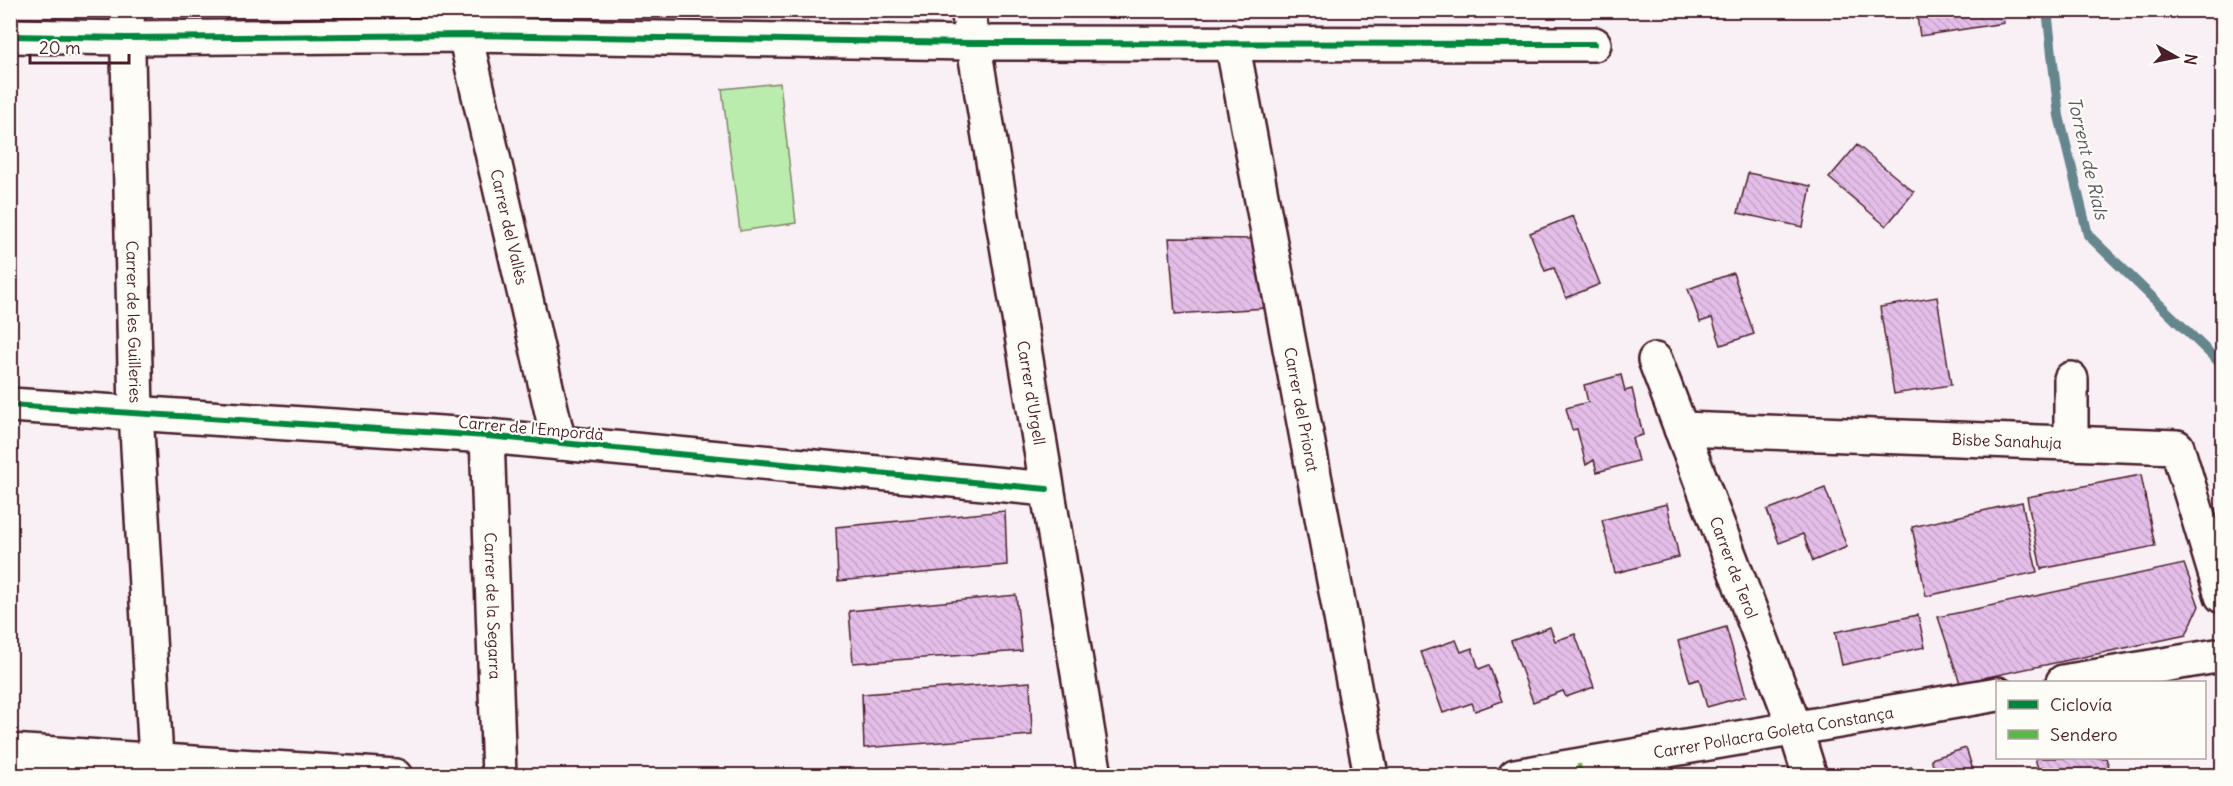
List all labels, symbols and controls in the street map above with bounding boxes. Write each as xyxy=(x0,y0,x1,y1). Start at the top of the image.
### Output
scale bar xyxy=(30,27,129,65)
north arrow xyxy=(2146,27,2206,87)
text: 20 m xyxy=(39,36,81,59)
text: N xyxy=(2180,52,2202,66)
water label: Torrent de Rials xyxy=(2063,94,2114,223)
street label: Carrer del Vallès xyxy=(486,167,532,287)
street label: Carrer de les Guilleries xyxy=(122,240,146,403)
street label: Carrer d'Urgell xyxy=(1013,339,1050,446)
street label: Carrer del Priorat xyxy=(1280,346,1323,474)
street label: Carrer de l'Empordà xyxy=(457,412,605,444)
street label: Bisbe Sanahuja xyxy=(1951,429,2062,453)
street label: Carrer de Terol xyxy=(1705,514,1762,621)
street label: Carrer de la Segarra xyxy=(480,532,506,680)
legend xyxy=(1996,681,2206,759)
text: Ciclovía xyxy=(2050,693,2112,716)
street label: Carrer Pol·lacra Goleta Constança xyxy=(1652,702,1895,762)
text: Sendero xyxy=(2050,723,2118,746)

